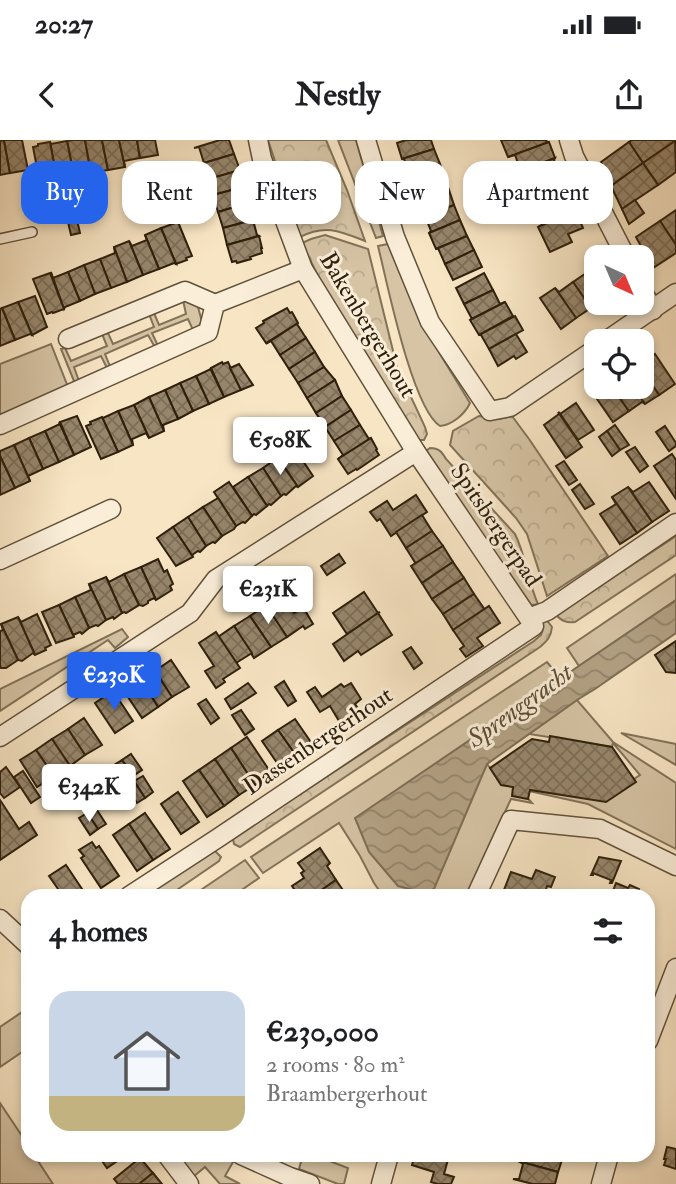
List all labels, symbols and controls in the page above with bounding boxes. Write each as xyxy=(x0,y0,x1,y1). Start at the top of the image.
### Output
text: 20:27 xyxy=(35,9,93,41)
text: Nestly xyxy=(296,75,380,115)
icon: back xyxy=(28,76,66,114)
icon: share xyxy=(610,76,648,114)
chip: Buy xyxy=(21,161,108,224)
chip: Rent xyxy=(122,161,217,224)
chip: Filters xyxy=(231,161,341,224)
chip: New xyxy=(355,161,449,224)
chip: Apartment xyxy=(463,161,613,224)
north arrow xyxy=(584,245,654,315)
map controls xyxy=(584,245,654,399)
street label: Bakenbergerhout xyxy=(312,246,424,404)
button: locate xyxy=(584,329,654,399)
pin: €508K xyxy=(231,418,329,477)
text: €508K xyxy=(249,425,311,454)
street label: Spitsbergerpad xyxy=(443,457,549,593)
pin: €231K xyxy=(219,566,317,626)
text: €231K xyxy=(239,574,297,603)
pin: €230K xyxy=(65,652,163,712)
water label: Sprenggracht xyxy=(460,656,580,756)
text: €230K xyxy=(83,660,145,689)
street label: Dassenbergerhout xyxy=(237,679,399,802)
pin: €342K xyxy=(40,764,138,824)
text: €342K xyxy=(58,772,120,801)
icon: filters xyxy=(589,912,627,950)
text: 4 homes xyxy=(49,913,148,950)
text: €230,000 xyxy=(266,1013,379,1050)
icon: home xyxy=(105,1019,189,1103)
text: 2 rooms · 80 m² xyxy=(266,1050,405,1079)
text: Braambergerhout xyxy=(266,1079,427,1108)

